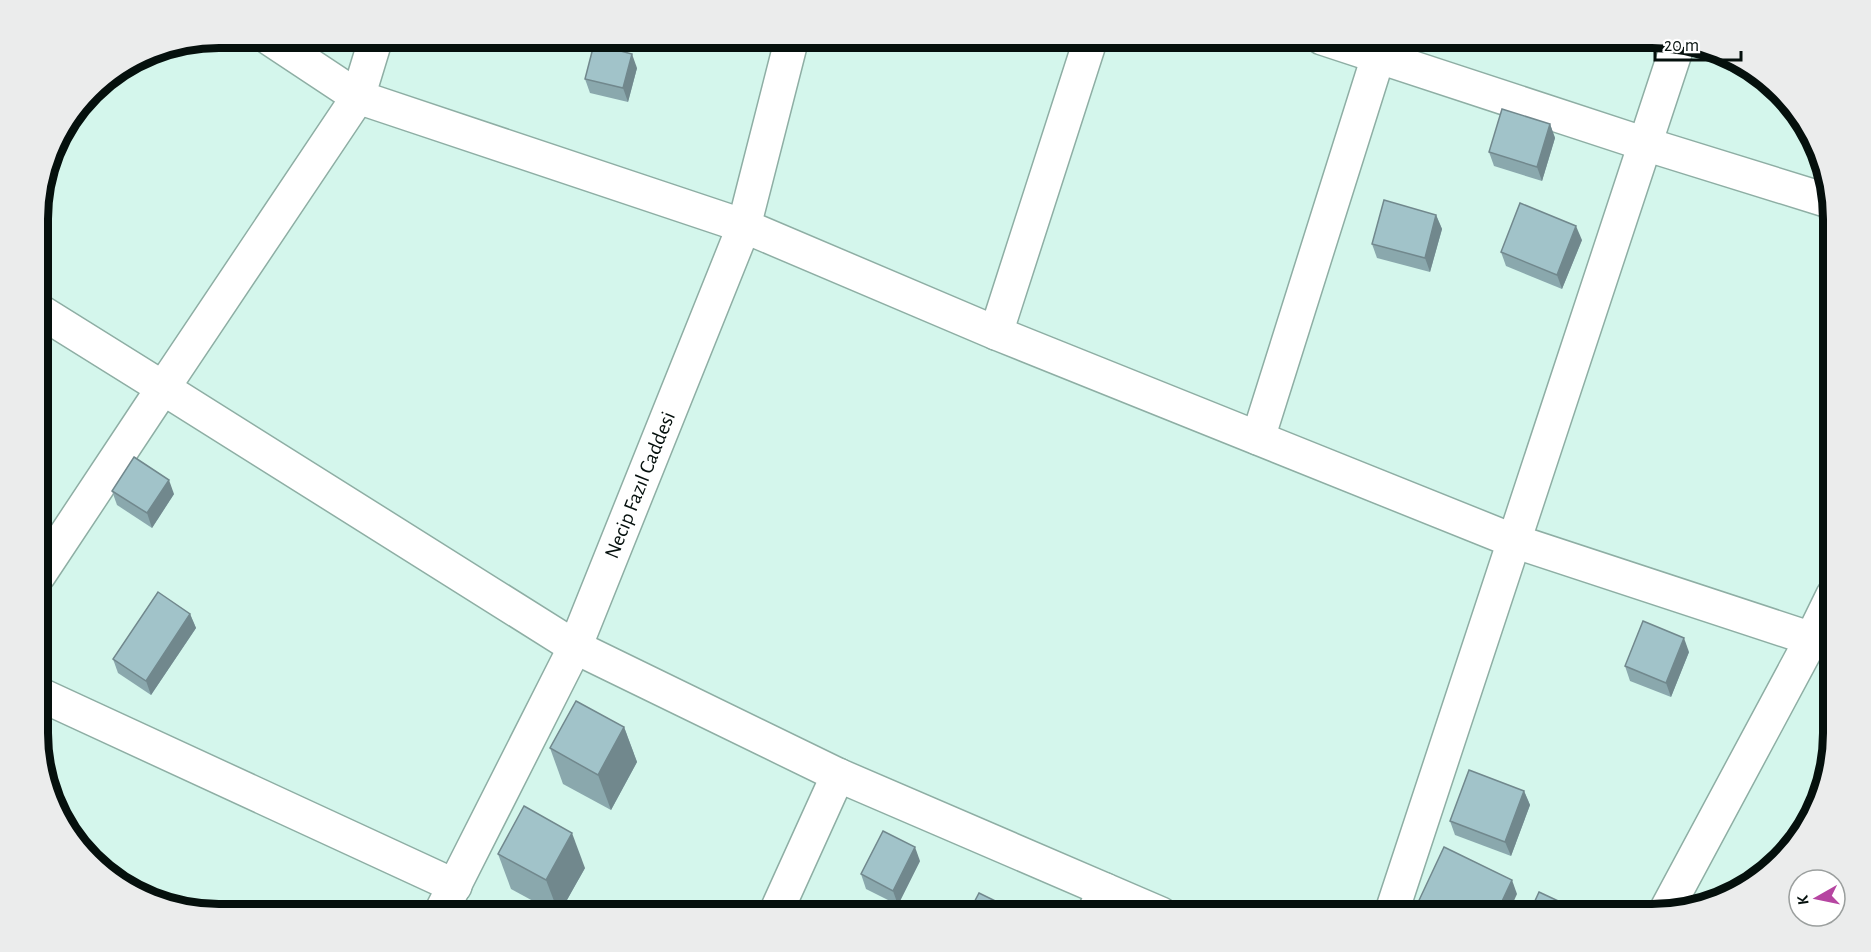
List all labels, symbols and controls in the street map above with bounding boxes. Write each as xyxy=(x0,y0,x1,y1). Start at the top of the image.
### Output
scale bar xyxy=(1655,24,1740,62)
text: 20 m xyxy=(1664,37,1699,55)
street label: Necip Fazıl Caddesi xyxy=(601,409,679,561)
north arrow xyxy=(1787,868,1847,928)
text: K xyxy=(1794,894,1812,906)

